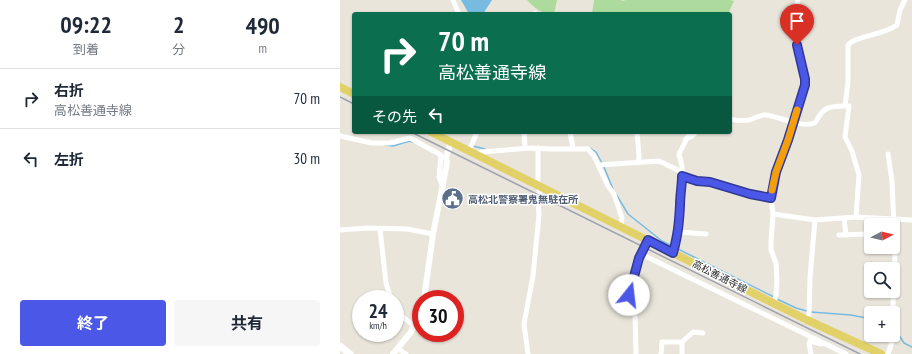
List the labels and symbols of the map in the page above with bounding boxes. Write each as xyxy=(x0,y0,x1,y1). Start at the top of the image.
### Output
pin xyxy=(780,4,814,45)
public building icon: 高松北警察署鬼無駐在所 xyxy=(439,186,465,212)
place label: 高松北警察署鬼無駐在所 xyxy=(468,193,578,206)
north arrow xyxy=(864,218,900,254)
street label: 高松善通寺線 xyxy=(690,257,749,296)
position arrow xyxy=(608,274,650,316)
speed limit sign: 30 xyxy=(412,290,464,342)

